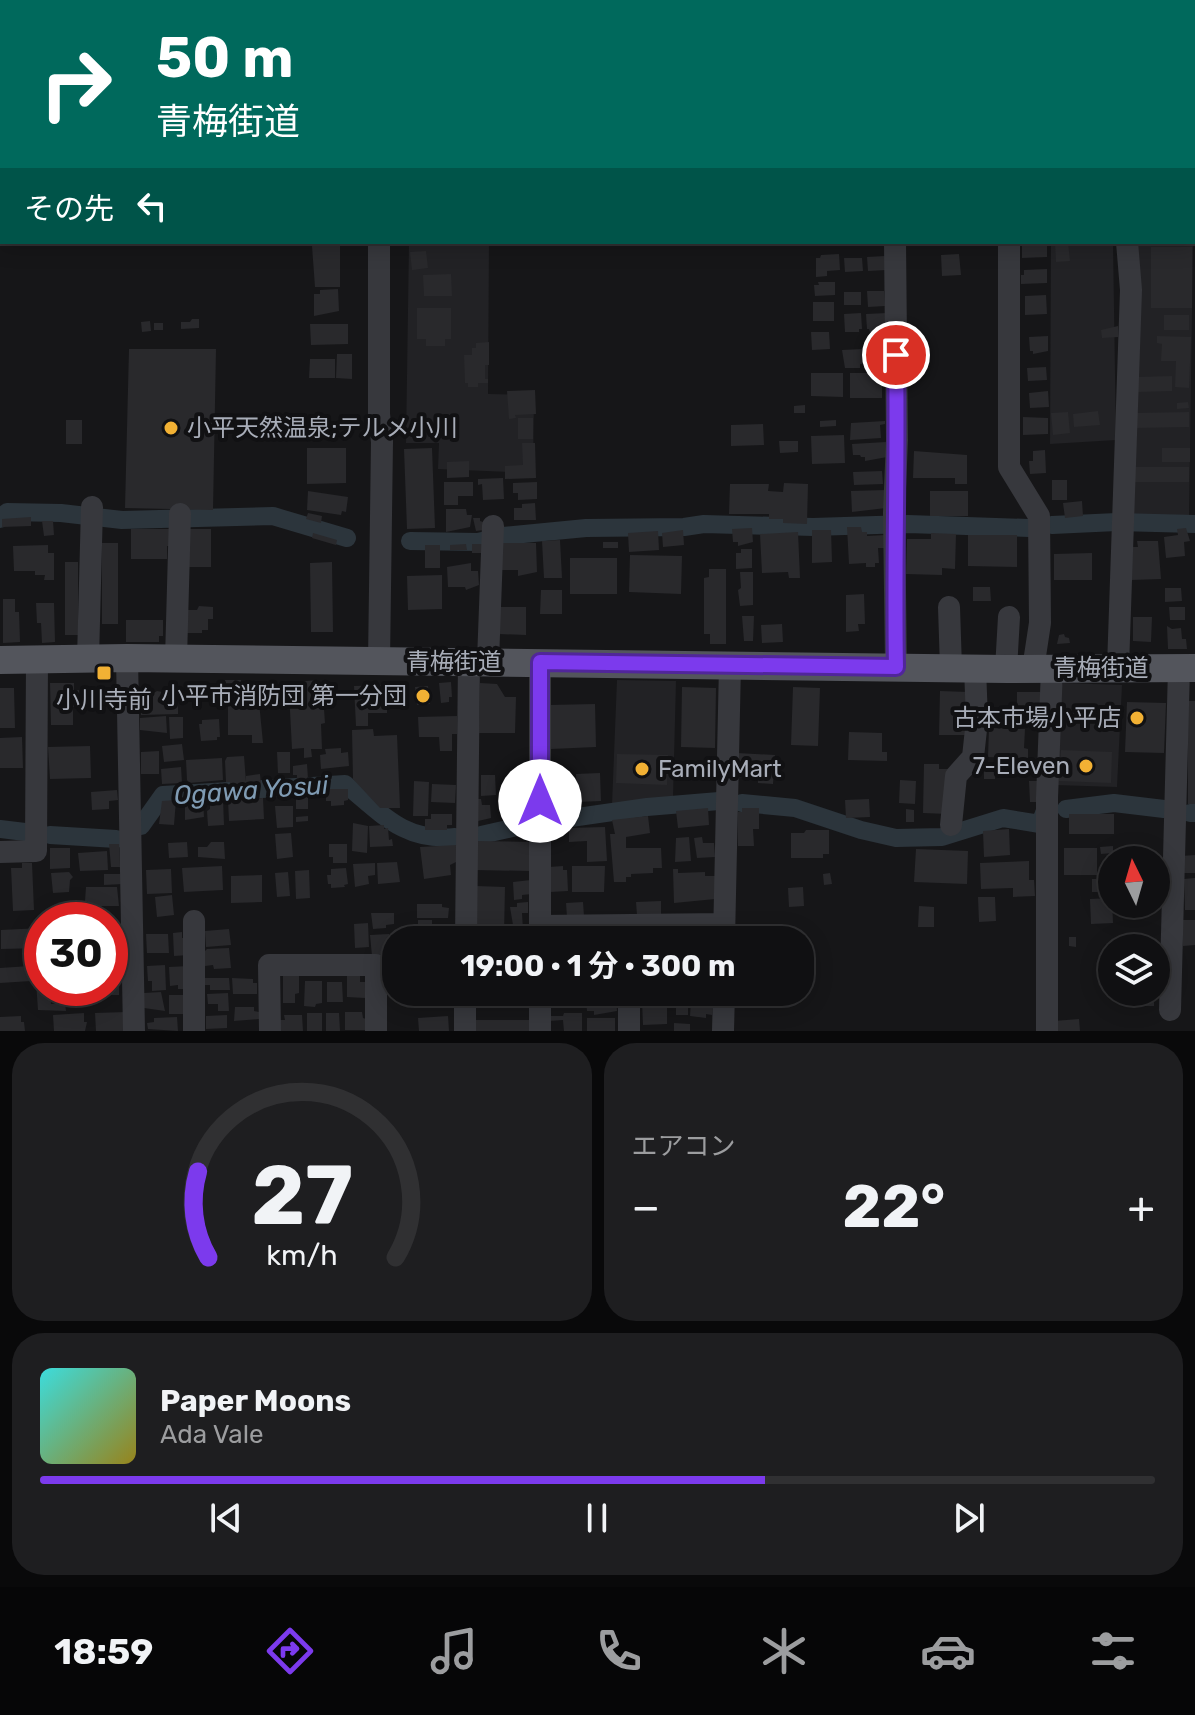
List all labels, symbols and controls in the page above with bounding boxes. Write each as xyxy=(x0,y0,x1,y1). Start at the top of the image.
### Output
text: 50 m xyxy=(156,25,293,91)
icon: right xyxy=(24,32,128,136)
text: 青梅街道 xyxy=(156,100,300,143)
icon: left xyxy=(130,184,174,228)
text: その先 xyxy=(24,191,114,227)
pin xyxy=(862,321,930,389)
icon: arrive xyxy=(874,333,918,377)
place label: 小平天然温泉;テルメ小川 xyxy=(187,414,458,442)
marker: 小平天然温泉;テルメ小川 xyxy=(162,419,180,437)
street label: 青梅街道 xyxy=(406,648,502,676)
street label: 青梅街道 xyxy=(1053,654,1149,682)
marker: 小川寺前 xyxy=(95,664,113,682)
place label: 小平市消防団 第一分団 xyxy=(161,682,407,710)
place label: 小川寺前 xyxy=(56,686,152,714)
marker: 小平市消防団 第一分団 xyxy=(414,687,432,705)
place label: 古本市場小平店 xyxy=(953,704,1121,732)
marker: 古本市場小平店 xyxy=(1128,709,1146,727)
place label: 7-Eleven xyxy=(973,752,1070,780)
place label: FamilyMart xyxy=(658,755,782,783)
marker: 7-Eleven xyxy=(1077,757,1095,775)
position arrow xyxy=(498,759,582,843)
marker: FamilyMart xyxy=(633,760,651,778)
water label: Ogawa Yosui xyxy=(173,770,330,811)
north arrow xyxy=(1098,846,1170,918)
map controls xyxy=(1098,846,1170,1006)
speed limit sign: 30 xyxy=(24,902,128,1006)
button: layers xyxy=(1098,934,1170,1006)
text: 19:00 · 1 分 · 300 m xyxy=(461,948,735,984)
text: エアコン xyxy=(632,1131,736,1162)
text: 27 xyxy=(251,1146,353,1245)
text: 22° xyxy=(843,1171,945,1242)
text: − xyxy=(632,1181,660,1233)
text: + xyxy=(1128,1181,1155,1233)
text: km/h xyxy=(266,1238,337,1272)
text: Paper Moons xyxy=(160,1383,351,1419)
text: Ada Vale xyxy=(160,1419,264,1450)
icon: previous xyxy=(204,1496,248,1540)
icon: pause xyxy=(575,1496,619,1540)
icon: next xyxy=(947,1496,991,1540)
icon: directions xyxy=(262,1623,318,1679)
icon: music xyxy=(426,1623,482,1679)
icon: phone xyxy=(591,1623,647,1679)
icon: climate xyxy=(756,1623,812,1679)
icon: car xyxy=(920,1623,976,1679)
icon: filters xyxy=(1085,1623,1141,1679)
text: 18:59 xyxy=(54,1630,153,1673)

